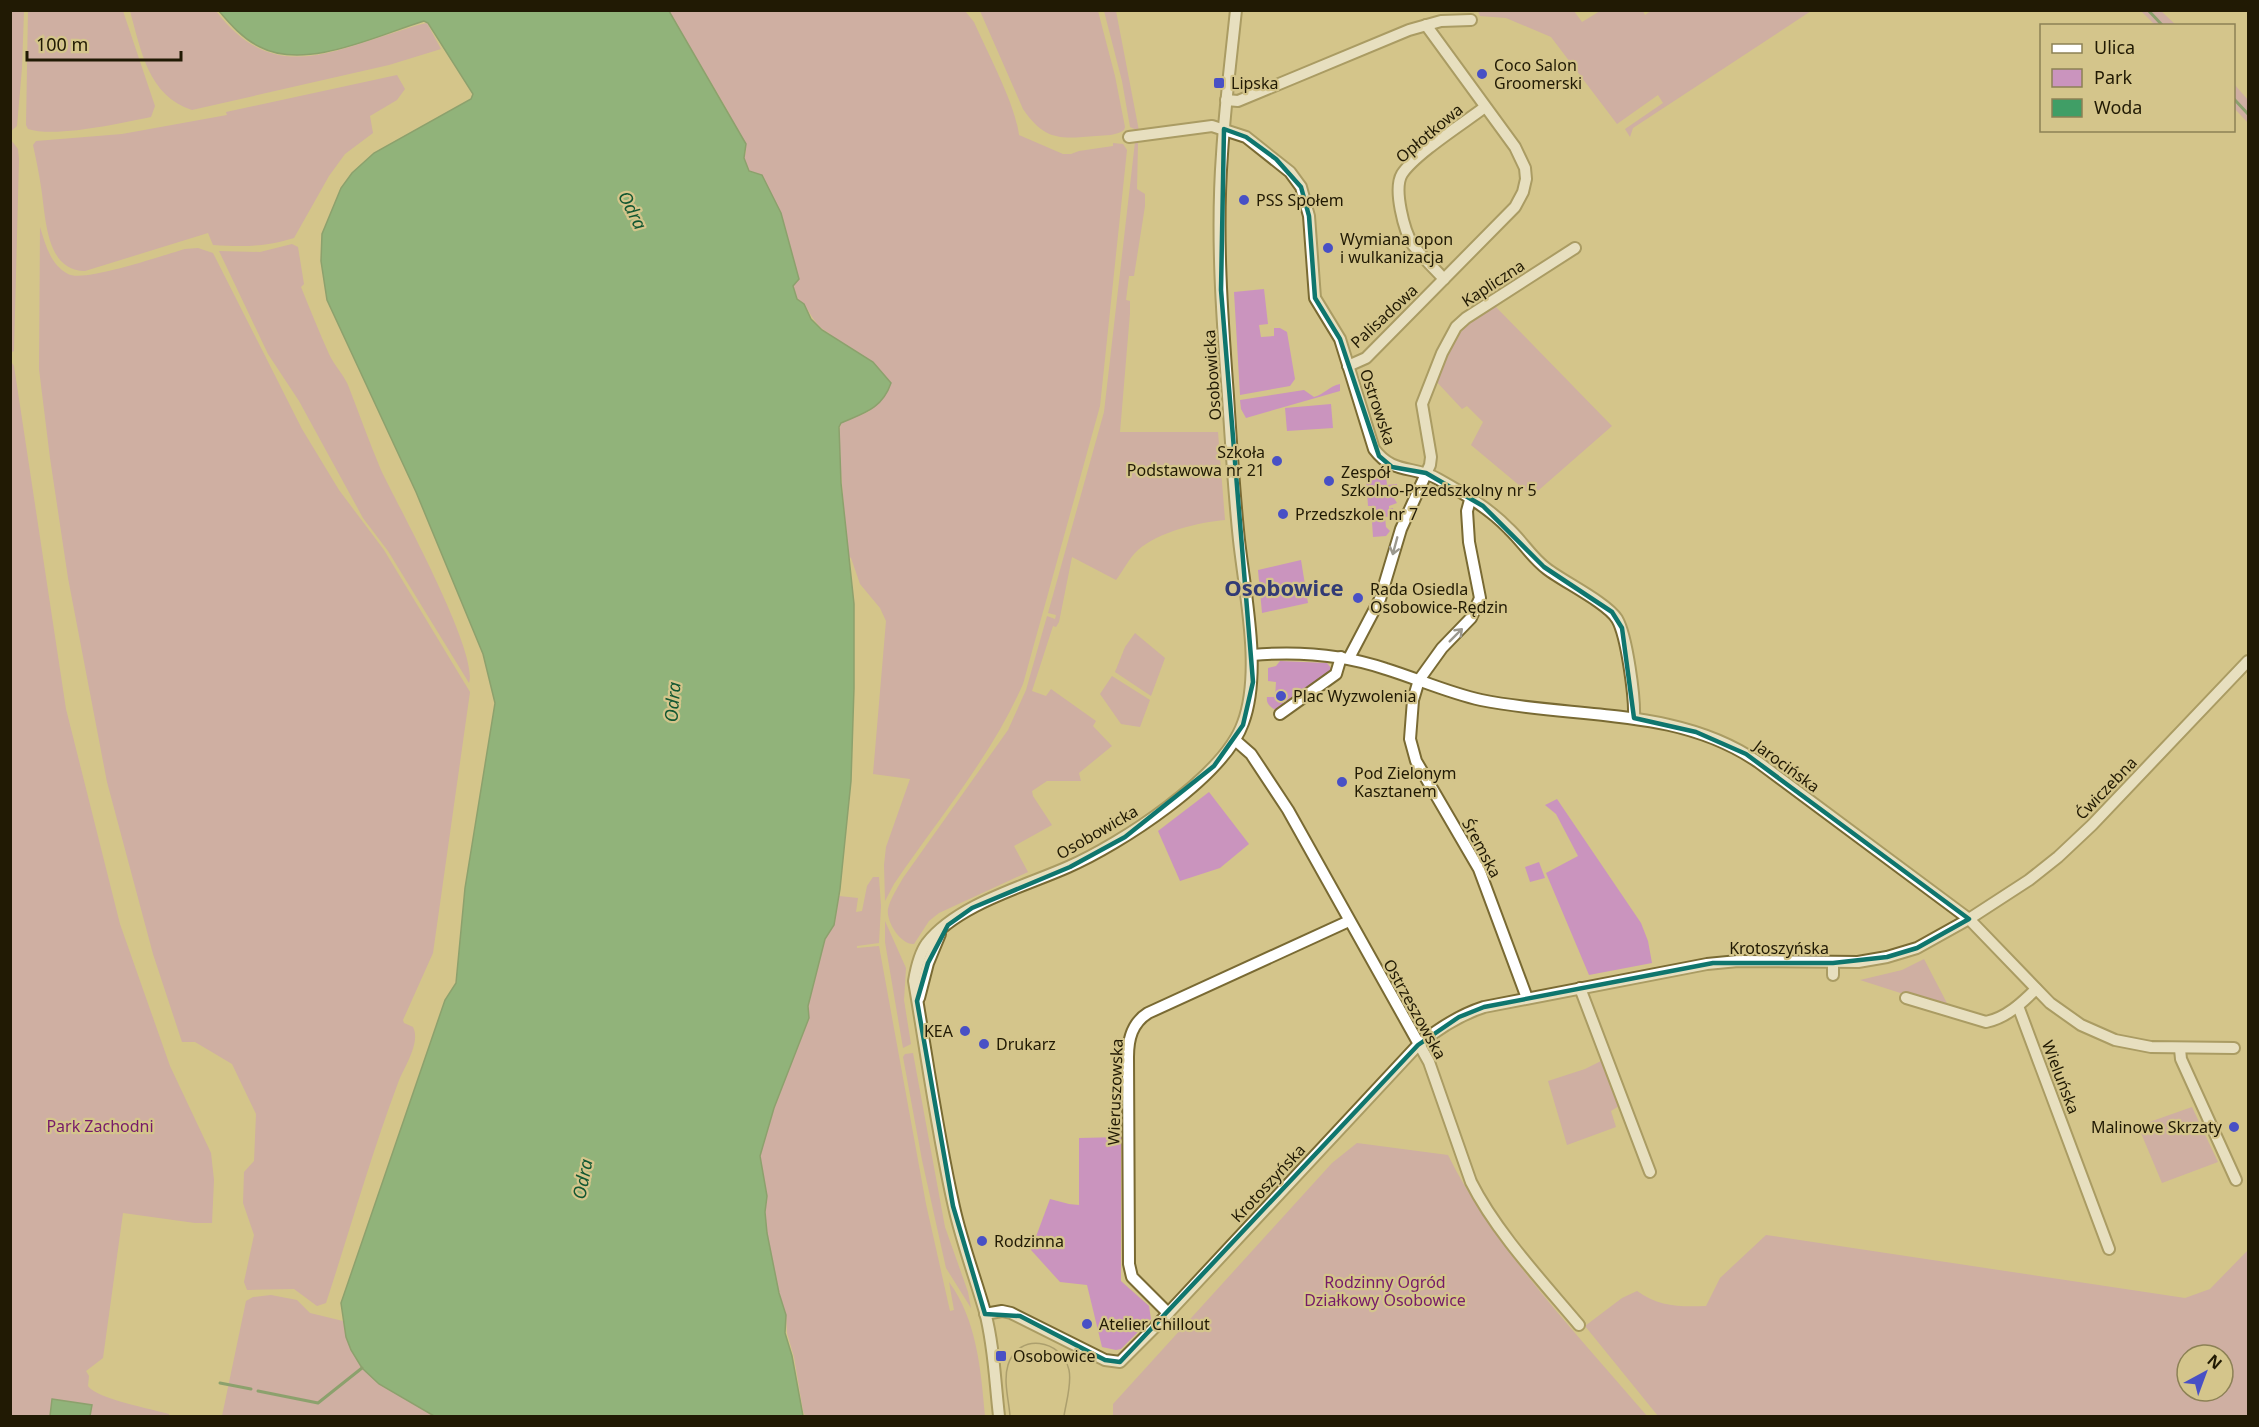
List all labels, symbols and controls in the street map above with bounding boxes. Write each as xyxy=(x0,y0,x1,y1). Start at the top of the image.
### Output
scale bar xyxy=(27,24,182,62)
legend xyxy=(2040,24,2235,132)
text: 100 m xyxy=(36,32,88,56)
text: Ulica xyxy=(2094,35,2135,59)
place label: Coco Salon Groomerski xyxy=(1494,54,1582,94)
text: Park xyxy=(2094,65,2132,89)
marker: Coco Salon Groomerski xyxy=(1475,67,1489,81)
place label: Lipska xyxy=(1231,72,1279,94)
marker: Lipska xyxy=(1212,76,1226,90)
text: Woda xyxy=(2094,95,2142,119)
street label: Opłotkowa xyxy=(1391,98,1467,168)
water label: Odra xyxy=(613,187,653,233)
place label: PSS Społem xyxy=(1256,189,1344,211)
marker: PSS Społem xyxy=(1237,193,1251,207)
place label: Wymiana opon i wulkanizacja xyxy=(1340,228,1453,268)
marker: Wymiana opon i wulkanizacja xyxy=(1321,241,1335,255)
street label: Kapliczna xyxy=(1457,254,1529,312)
street label: Palisadowa xyxy=(1346,279,1422,353)
street label: Osobowicka xyxy=(1198,329,1226,421)
street label: Ostrowska xyxy=(1355,366,1401,448)
place label: Szkoła Podstawowa nr 21 xyxy=(1127,441,1265,481)
marker: Szkoła Podstawowa nr 21 xyxy=(1270,454,1284,468)
place label: Zespół Szkolno-Przedszkolny nr 5 xyxy=(1341,461,1537,501)
marker: Zespół Szkolno-Przedszkolny nr 5 xyxy=(1322,474,1336,488)
place label: Przedszkole nr 7 xyxy=(1295,503,1418,525)
marker: Przedszkole nr 7 xyxy=(1276,507,1290,521)
one-way arrow xyxy=(1389,536,1401,555)
district label: Osobowice xyxy=(1224,572,1344,602)
place label: Rada Osiedla Osobowice-Rędzin xyxy=(1370,578,1508,618)
marker: Rada Osiedla Osobowice-Rędzin xyxy=(1351,591,1365,605)
one-way arrow xyxy=(1448,627,1463,642)
water label: Odra xyxy=(658,681,686,723)
place label: Plac Wyzwolenia xyxy=(1293,685,1417,707)
marker: Plac Wyzwolenia xyxy=(1274,689,1288,703)
street label: Jarocińska xyxy=(1748,734,1824,797)
street label: Ćwiczebna xyxy=(2070,752,2142,824)
place label: Pod Zielonym Kasztanem xyxy=(1354,762,1456,802)
marker: Pod Zielonym Kasztanem xyxy=(1335,775,1349,789)
street label: Osobowicka xyxy=(1052,800,1142,864)
street label: Śremska xyxy=(1457,814,1507,882)
street label: Krotoszyńska xyxy=(1729,937,1829,959)
street label: Ostrzeszowska xyxy=(1378,955,1452,1063)
place label: KEA xyxy=(924,1020,954,1042)
marker: KEA xyxy=(958,1024,972,1038)
place label: Drukarz xyxy=(996,1033,1056,1055)
marker: Drukarz xyxy=(977,1037,991,1051)
street label: Wieluńska xyxy=(2037,1037,2085,1117)
street label: Wieruszowska xyxy=(1102,1038,1128,1146)
park label: Park Zachodni xyxy=(46,1115,154,1137)
place label: Malinowe Skrzaty xyxy=(2091,1116,2223,1138)
marker: Malinowe Skrzaty xyxy=(2227,1120,2241,1134)
street label: Krotoszyńska xyxy=(1226,1139,1310,1227)
water label: Odra xyxy=(566,1157,598,1201)
place label: Rodzinna xyxy=(994,1230,1064,1252)
marker: Rodzinna xyxy=(975,1234,989,1248)
park label: Rodzinny Ogród Działkowy Osobowice xyxy=(1304,1271,1466,1311)
place label: Atelier Chillout xyxy=(1099,1313,1210,1335)
marker: Atelier Chillout xyxy=(1080,1317,1094,1331)
north arrow xyxy=(2175,1343,2235,1403)
place label: Osobowice xyxy=(1013,1345,1095,1367)
marker: Osobowice xyxy=(994,1349,1008,1363)
text: N xyxy=(2203,1349,2227,1374)

